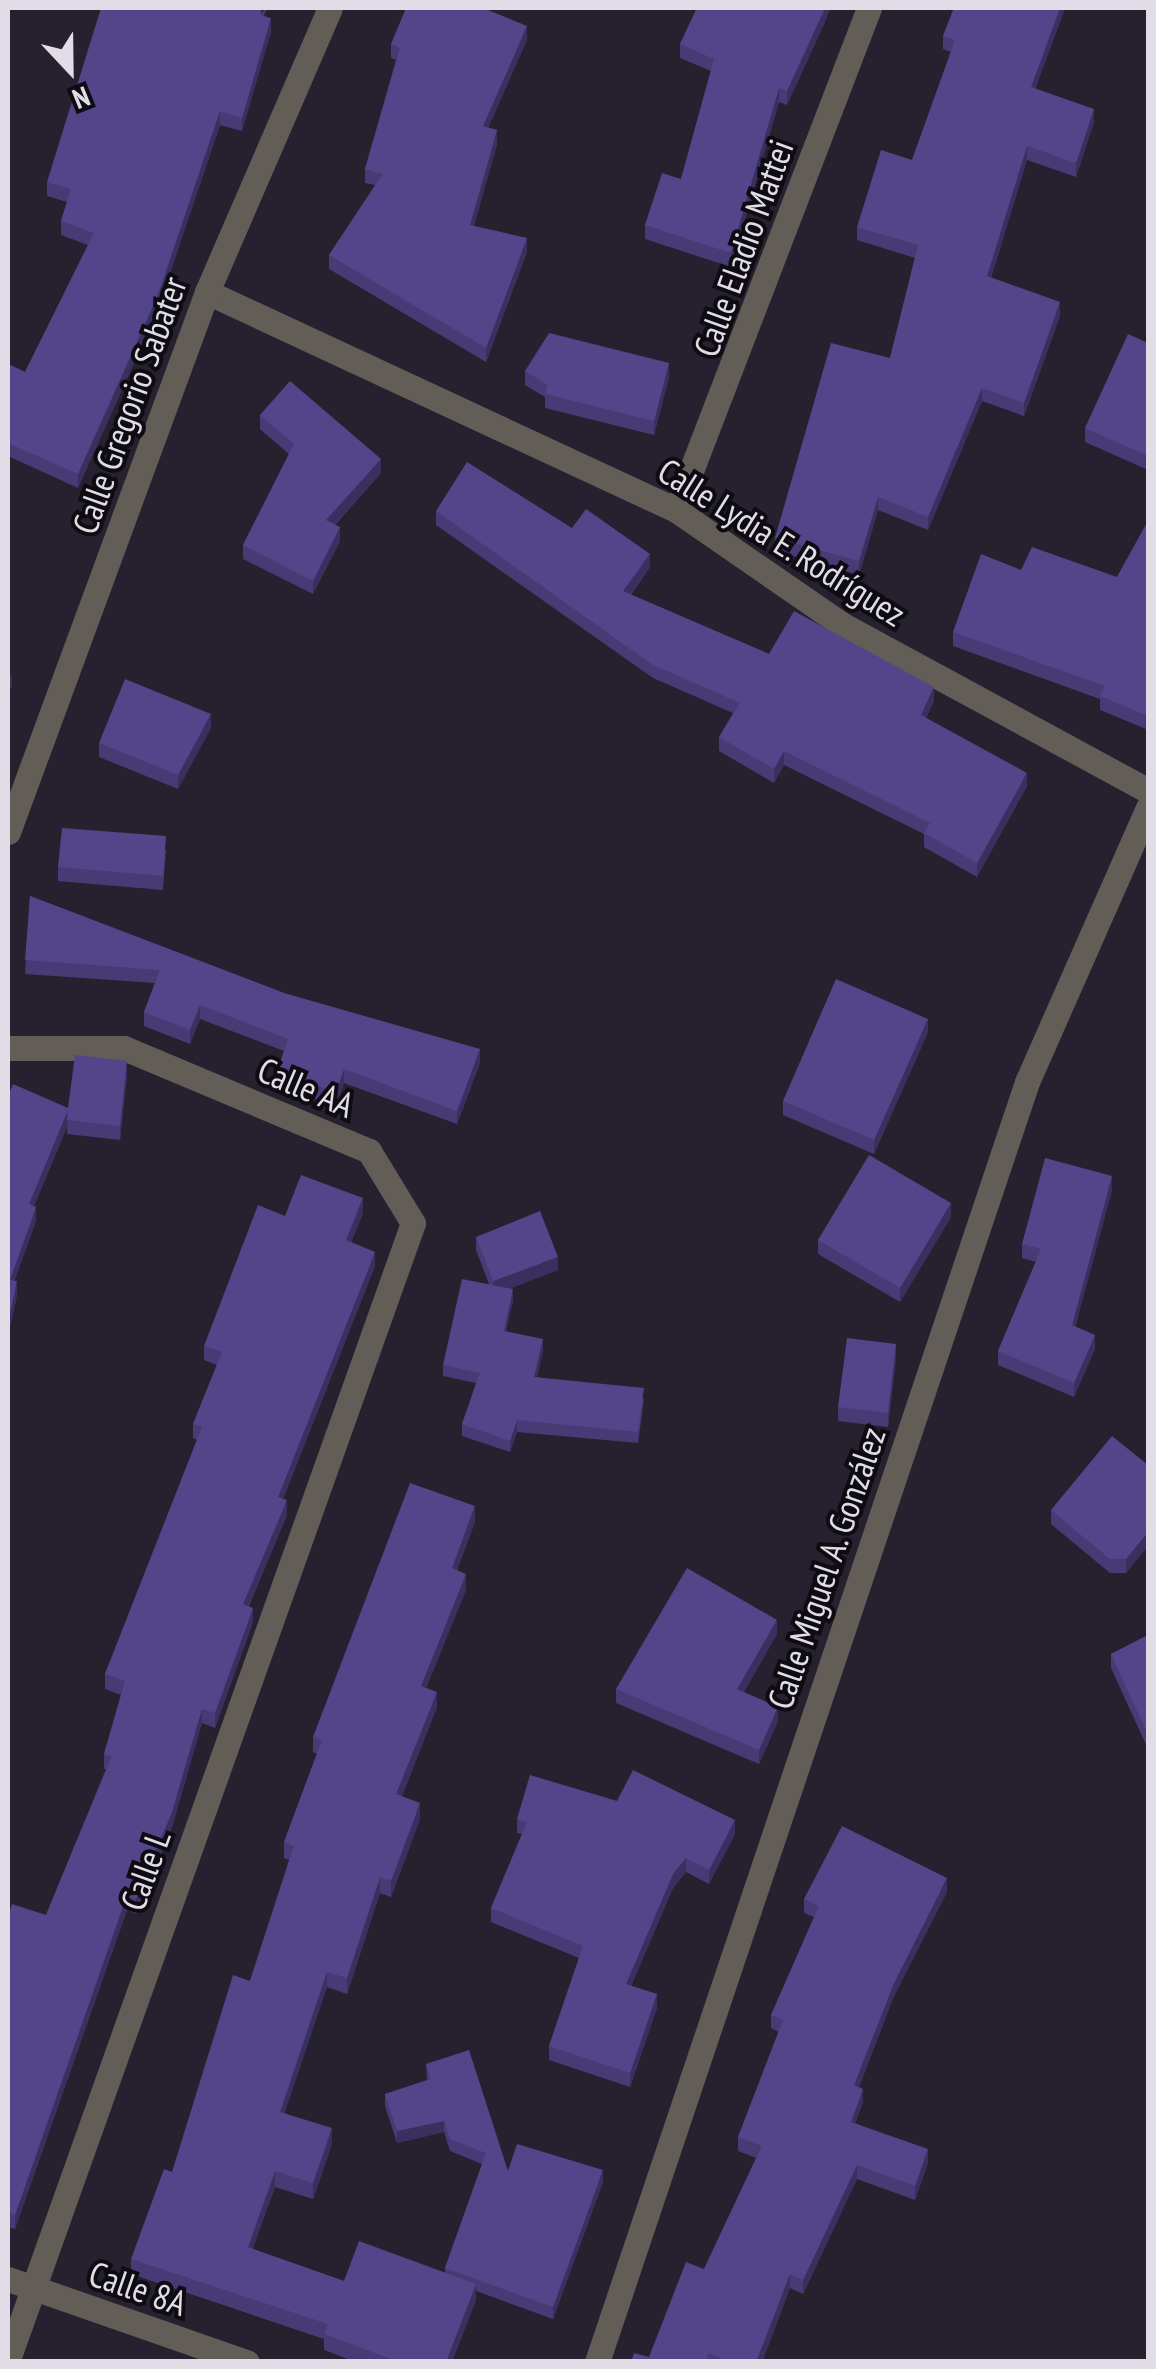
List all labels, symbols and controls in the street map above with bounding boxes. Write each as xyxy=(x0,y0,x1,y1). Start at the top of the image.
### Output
north arrow xyxy=(20,20,120,120)
text: N xyxy=(67,78,95,118)
street label: Calle Eladio Mattei xyxy=(684,134,802,362)
street label: Calle Gregorio Sabater xyxy=(63,271,195,539)
street label: Calle Lydia E. Rodríguez xyxy=(650,449,914,635)
street label: Calle AA xyxy=(251,1048,361,1126)
street label: Calle Miguel A. González xyxy=(758,1420,894,1716)
street label: Calle L xyxy=(111,1824,179,1916)
street label: Calle 8A xyxy=(84,2252,192,2324)

